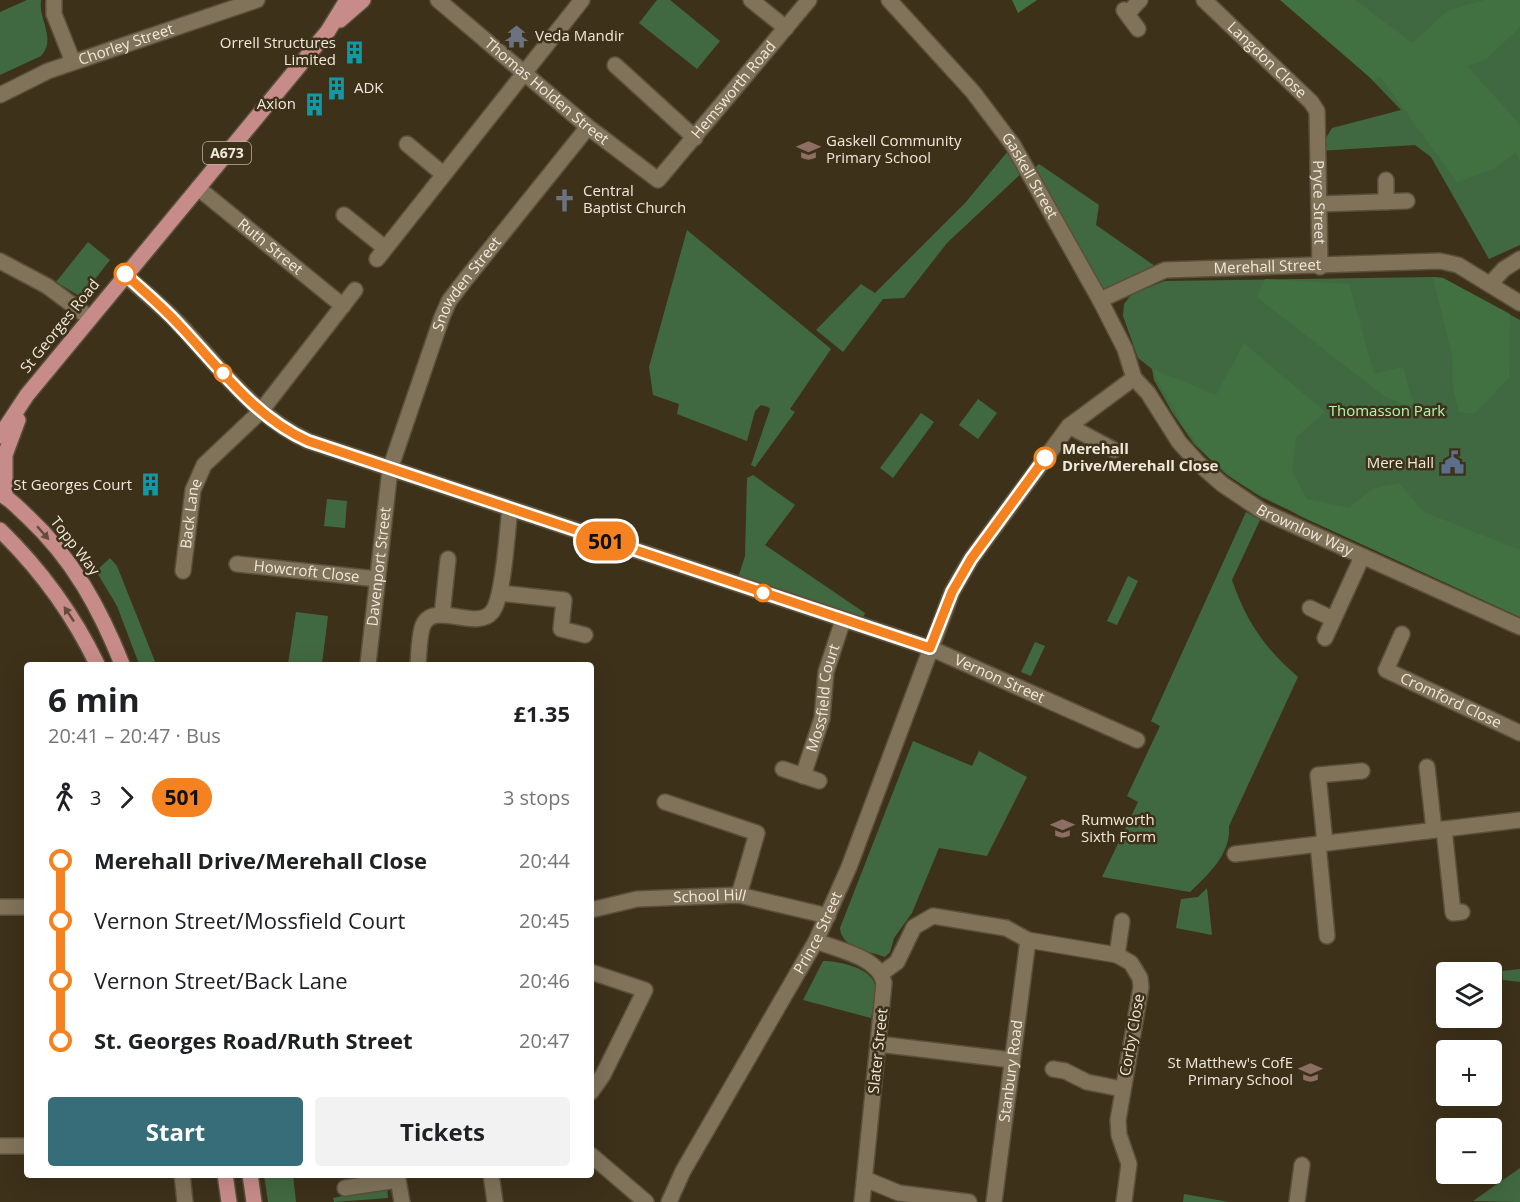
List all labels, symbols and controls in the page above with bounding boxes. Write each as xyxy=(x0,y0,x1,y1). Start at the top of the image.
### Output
street label: Langdon Close xyxy=(1224,17,1312,102)
street label: Chorley Street xyxy=(75,18,176,69)
temple icon: Veda Mandir xyxy=(504,23,530,49)
place label: Veda Mandir xyxy=(535,25,624,45)
place label: Orrell Structures Limited xyxy=(220,32,336,69)
street label: Thomas Holden Street xyxy=(481,33,613,148)
street label: Hemsworth Road xyxy=(686,36,780,142)
building icon: Orrell Structures Limited xyxy=(341,39,367,65)
building icon: ADK xyxy=(323,75,349,101)
place label: ADK xyxy=(354,77,384,97)
building icon: Axion xyxy=(301,91,327,117)
place label: Axion xyxy=(257,93,296,113)
street label: Gaskell Street xyxy=(998,128,1063,222)
place label: Gaskell Community Primary School xyxy=(826,130,962,167)
school or university icon: Gaskell Community Primary School xyxy=(795,137,821,163)
road number: A673 xyxy=(203,142,251,164)
street label: Pryce Street xyxy=(1309,160,1331,245)
place label: Central Baptist Church xyxy=(583,180,686,217)
church icon: Central Baptist Church xyxy=(552,187,578,213)
street label: Ruth Street xyxy=(234,213,308,279)
street label: Snowden Street xyxy=(427,232,505,333)
street label: Merehall Street xyxy=(1213,254,1321,277)
unlabelled marker xyxy=(114,263,136,285)
street label: St Georges Road xyxy=(15,274,103,376)
unlabelled marker xyxy=(214,364,232,382)
park label: Thomasson Park xyxy=(1329,400,1445,420)
place label: Merehall Drive/Merehall Close xyxy=(1062,438,1219,475)
marker: Merehall Drive/Merehall Close xyxy=(1034,447,1056,469)
public building icon: Mere Hall xyxy=(1439,450,1465,476)
place label: Mere Hall xyxy=(1367,452,1434,472)
building icon: St Georges Court xyxy=(137,472,163,498)
place label: St Georges Court xyxy=(13,474,132,494)
street label: Back Lane xyxy=(175,475,206,550)
street label: Brownlow Way xyxy=(1253,499,1357,560)
street label: Davenport Street xyxy=(361,506,395,627)
street label: Topp Way xyxy=(47,512,105,579)
line badge: 501 xyxy=(572,522,640,560)
one-way arrow xyxy=(36,525,49,540)
text: 501 xyxy=(588,527,624,555)
street label: Howcroft Close xyxy=(253,555,361,586)
unlabelled marker xyxy=(754,584,772,602)
one-way arrow xyxy=(63,606,75,622)
street label: Mossfield Court xyxy=(801,641,844,754)
street label: Vernon Street xyxy=(952,649,1048,707)
street label: Cromford Close xyxy=(1397,667,1505,732)
text: 6 min xyxy=(48,677,140,722)
text: £1.35 xyxy=(513,698,570,728)
text: 20:41 – 20:47 · Bus xyxy=(48,722,221,749)
icon: walk xyxy=(48,781,81,814)
icon: forward xyxy=(110,781,143,814)
text: 501 xyxy=(164,783,200,811)
text: 3 xyxy=(90,784,101,811)
text: 3 stops xyxy=(503,784,570,811)
place label: Rumworth Sixth Form xyxy=(1081,809,1156,846)
school or university icon: Rumworth Sixth Form xyxy=(1050,816,1076,842)
text: Merehall Drive/Merehall Close xyxy=(94,845,427,875)
text: 20:44 xyxy=(519,847,570,874)
street label: School Hill xyxy=(673,884,748,907)
street label: Prince Street xyxy=(788,888,846,977)
text: Vernon Street/Mossfield Court xyxy=(94,905,405,935)
text: 20:45 xyxy=(519,907,570,934)
map controls xyxy=(1436,962,1502,1184)
button: layers xyxy=(1436,962,1502,1028)
text: Vernon Street/Back Lane xyxy=(94,965,348,995)
text: 20:46 xyxy=(519,967,570,994)
street label: Corby Close xyxy=(1114,992,1148,1077)
street label: Slater Street xyxy=(863,1007,891,1095)
street label: Stanbury Road xyxy=(993,1019,1027,1123)
text: St. Georges Road/Ruth Street xyxy=(94,1025,413,1055)
text: 20:47 xyxy=(519,1027,570,1054)
button: + xyxy=(1436,1040,1502,1106)
place label: St Matthew's CofE Primary School xyxy=(1168,1052,1293,1089)
school or university icon: St Matthew's CofE Primary School xyxy=(1298,1059,1324,1085)
button: Start xyxy=(48,1097,303,1166)
button: Tickets xyxy=(315,1097,570,1166)
button: − xyxy=(1436,1118,1502,1184)

